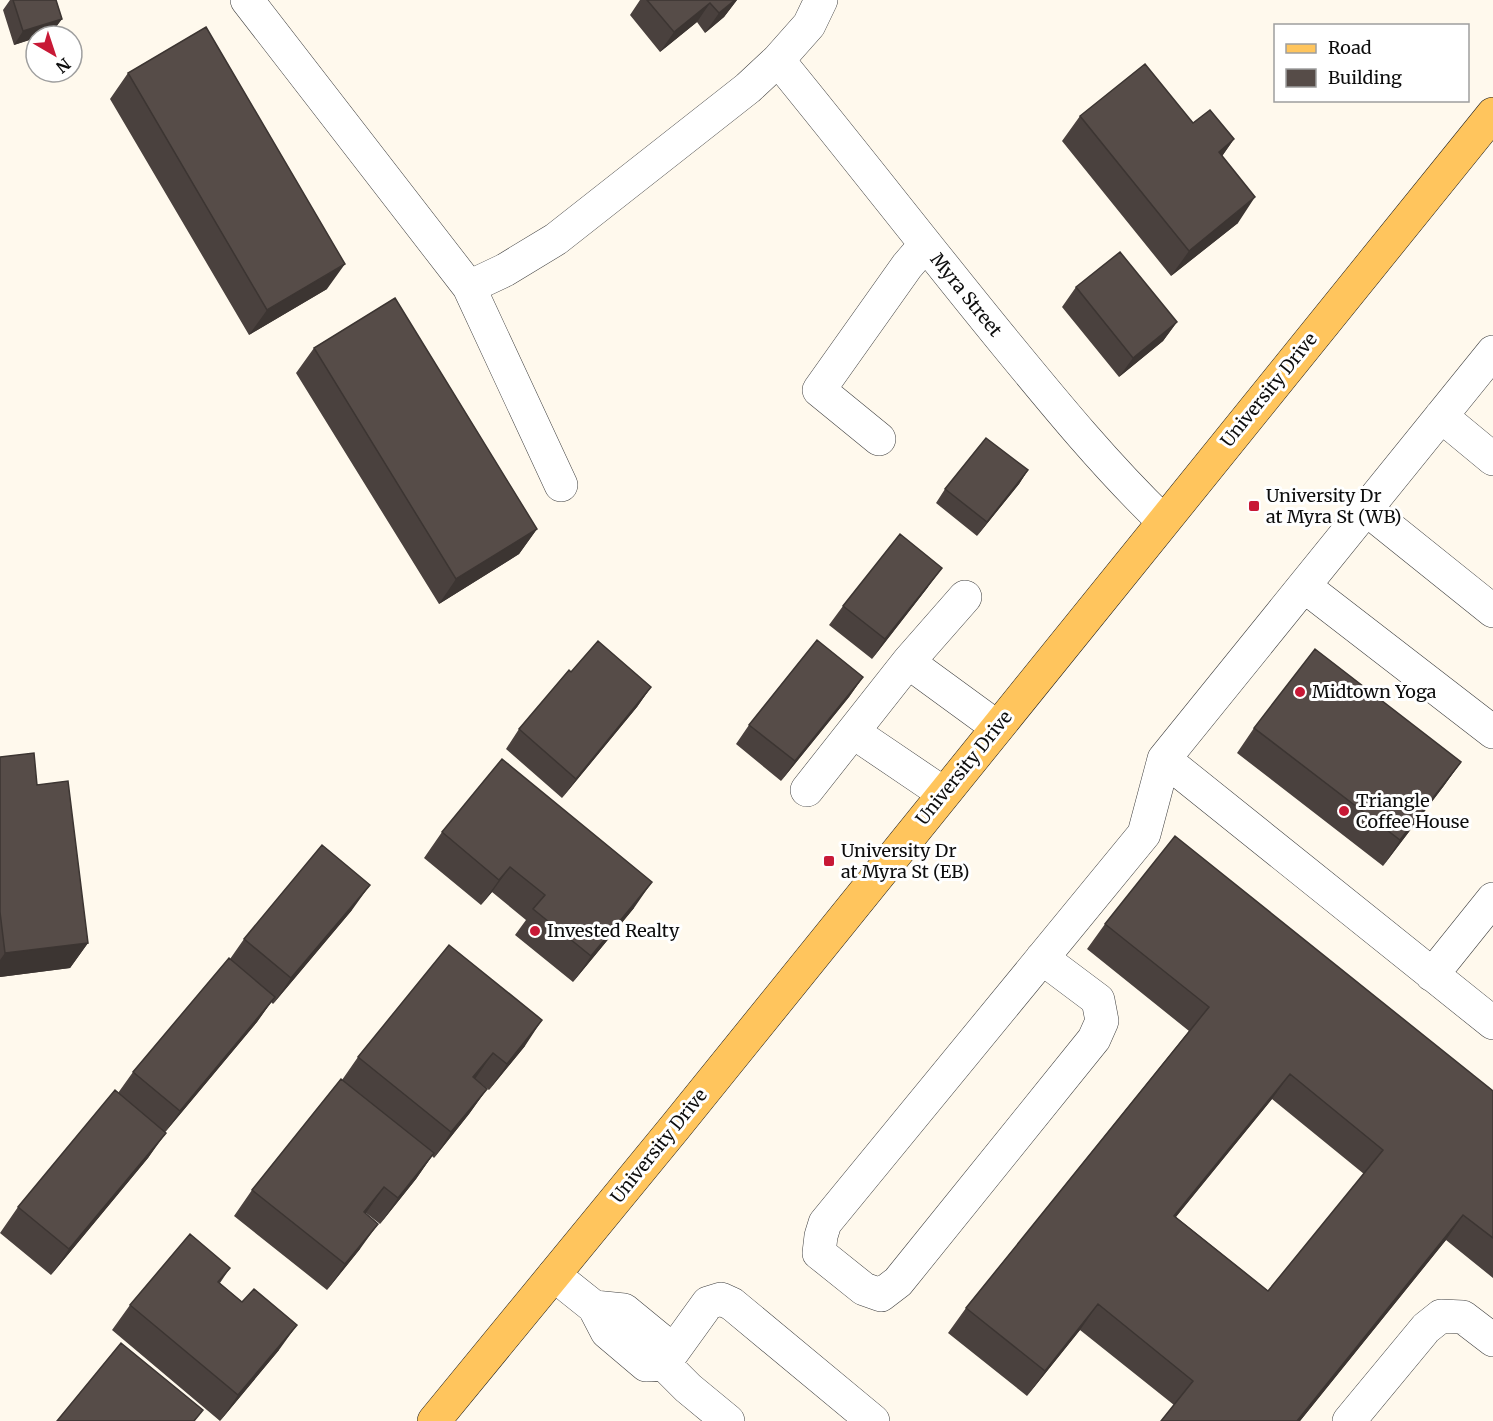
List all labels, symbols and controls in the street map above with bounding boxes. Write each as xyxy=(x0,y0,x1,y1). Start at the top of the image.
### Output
north arrow xyxy=(24,24,84,84)
legend xyxy=(1274,24,1469,102)
text: Road xyxy=(1328,36,1372,59)
text: N xyxy=(52,54,75,78)
text: Building xyxy=(1328,66,1402,89)
street label: Myra Street xyxy=(926,248,1007,341)
street label: University Drive xyxy=(1215,328,1322,452)
place label: University Dr at Myra St (WB) xyxy=(1266,484,1401,528)
marker: University Dr at Myra St (WB) xyxy=(1247,499,1261,513)
place label: Midtown Yoga xyxy=(1312,680,1437,703)
marker: Midtown Yoga xyxy=(1293,685,1307,699)
street label: University Drive xyxy=(910,706,1017,830)
place label: Triangle Coffee House xyxy=(1356,789,1469,833)
marker: Triangle Coffee House xyxy=(1337,804,1351,818)
place label: University Dr at Myra St (EB) xyxy=(841,839,969,883)
marker: University Dr at Myra St (EB) xyxy=(822,854,836,868)
place label: Invested Realty xyxy=(547,919,680,942)
marker: Invested Realty xyxy=(528,924,542,938)
street label: University Drive xyxy=(605,1084,712,1208)

